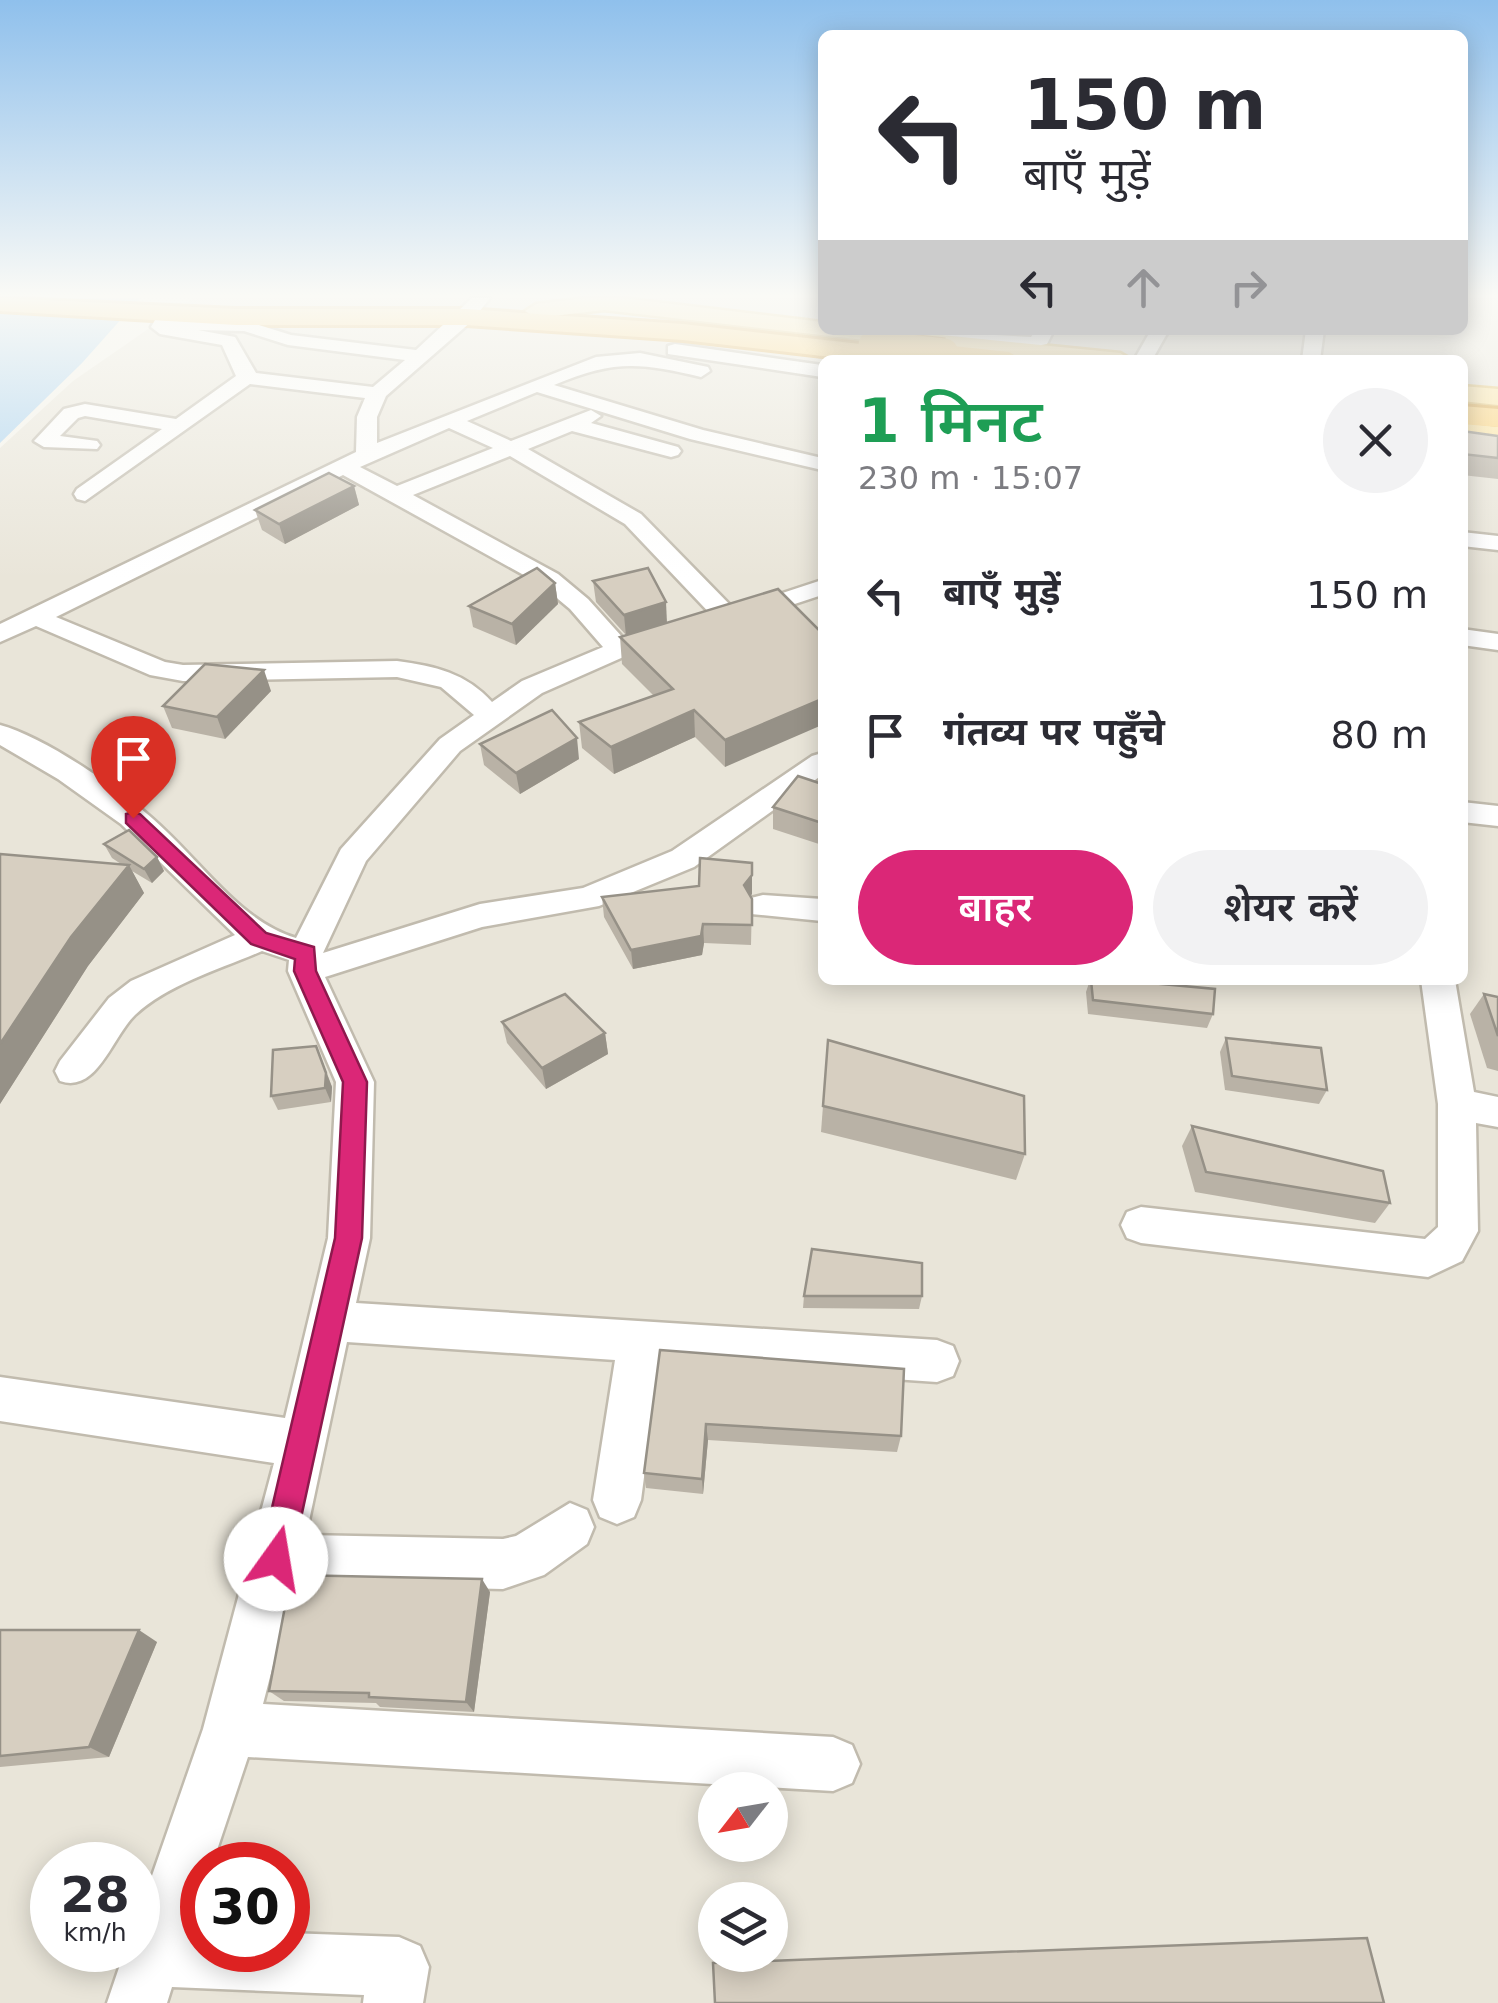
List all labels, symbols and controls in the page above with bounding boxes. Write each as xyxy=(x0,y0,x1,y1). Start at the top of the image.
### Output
text: 150 m xyxy=(1023,64,1266,146)
icon: left xyxy=(858,70,988,200)
text: बाएँ मुड़ें xyxy=(1023,148,1151,201)
icon: left xyxy=(1011,260,1066,315)
icon: ahead xyxy=(1116,260,1171,315)
icon: right xyxy=(1221,260,1276,315)
text: 1 मिनट xyxy=(858,386,1042,456)
button: close xyxy=(1323,388,1428,493)
text: 230 m · 15:07 xyxy=(858,459,1083,497)
icon: left xyxy=(858,568,913,623)
text: बाएँ मुड़ें xyxy=(943,570,1060,614)
text: 150 m xyxy=(1306,573,1428,617)
icon: arrive xyxy=(858,708,913,763)
text: गंतव्य पर पहुँचे xyxy=(943,710,1165,754)
text: 80 m xyxy=(1331,713,1428,757)
pin xyxy=(91,716,176,819)
icon: arrive xyxy=(106,731,161,786)
button: बाहर xyxy=(858,850,1133,965)
button: शेयर करें xyxy=(1153,850,1428,965)
position arrow xyxy=(224,1507,328,1611)
north arrow xyxy=(698,1772,788,1862)
map controls xyxy=(698,1772,788,1972)
speed limit sign: 30 xyxy=(180,1842,310,1972)
text: 28 xyxy=(60,1866,130,1924)
button: layers xyxy=(698,1882,788,1972)
text: km/h xyxy=(63,1918,127,1947)

